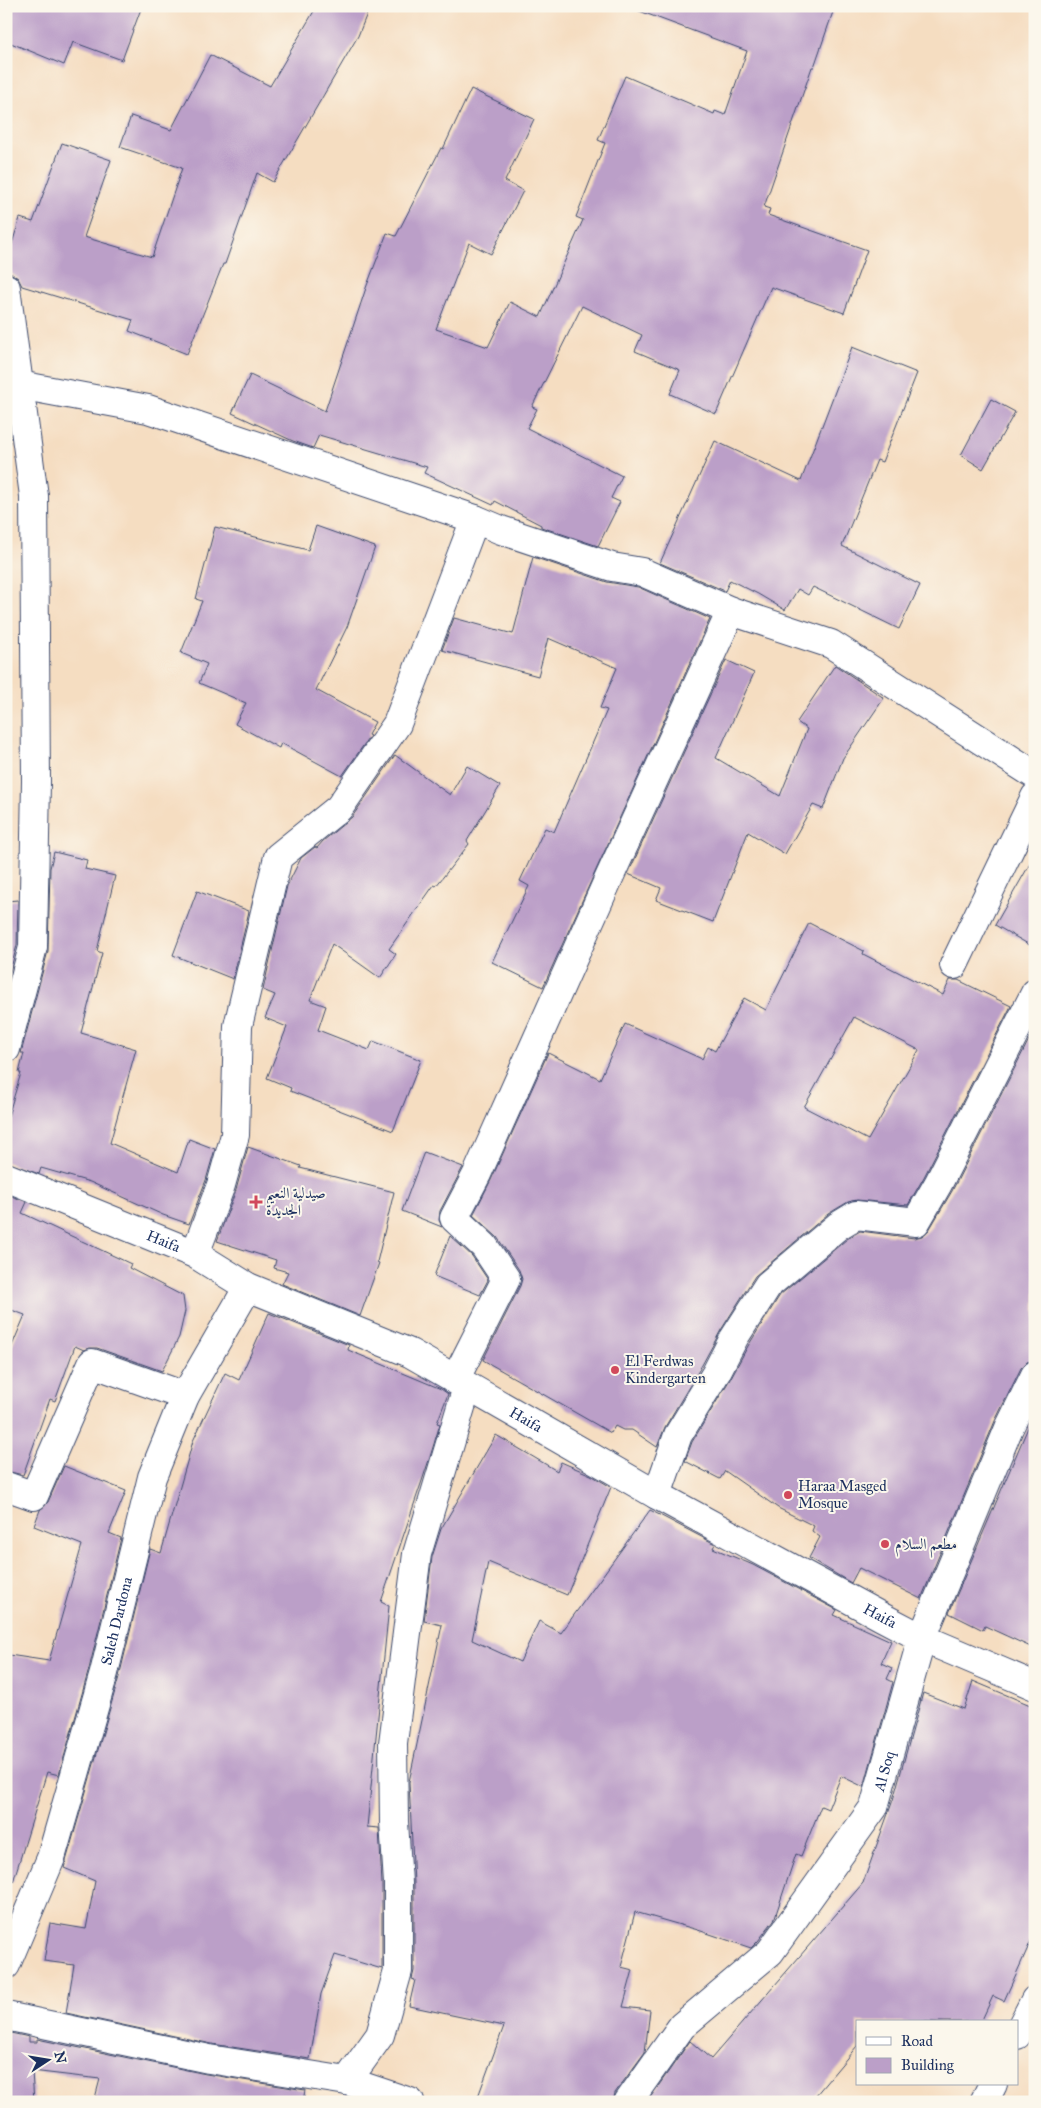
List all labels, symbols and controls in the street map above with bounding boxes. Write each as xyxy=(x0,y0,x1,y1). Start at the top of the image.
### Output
place label: صيدلية النعيم الجديدة xyxy=(266,1184,326,1219)
marker: صيدلية النعيم الجديدة xyxy=(250,1196,262,1208)
street label: Haifa xyxy=(144,1226,184,1256)
place label: El Ferdwas Kindergarten xyxy=(625,1352,706,1387)
marker: El Ferdwas Kindergarten xyxy=(609,1364,621,1376)
street label: Haifa xyxy=(506,1403,546,1436)
place label: Haraa Masged Mosque xyxy=(798,1477,887,1513)
marker: Haraa Masged Mosque xyxy=(782,1489,794,1501)
place label: مطعم السلام xyxy=(895,1535,957,1558)
marker: مطعم السلام xyxy=(879,1538,891,1550)
street label: Saleh Dardona xyxy=(97,1574,136,1667)
street label: Haifa xyxy=(860,1600,900,1632)
street label: Al Soq xyxy=(870,1748,900,1794)
legend xyxy=(856,2020,1018,2086)
text: Road xyxy=(901,2032,933,2050)
north arrow xyxy=(22,2036,72,2086)
text: N xyxy=(51,2050,70,2065)
text: Building xyxy=(901,2056,955,2074)

